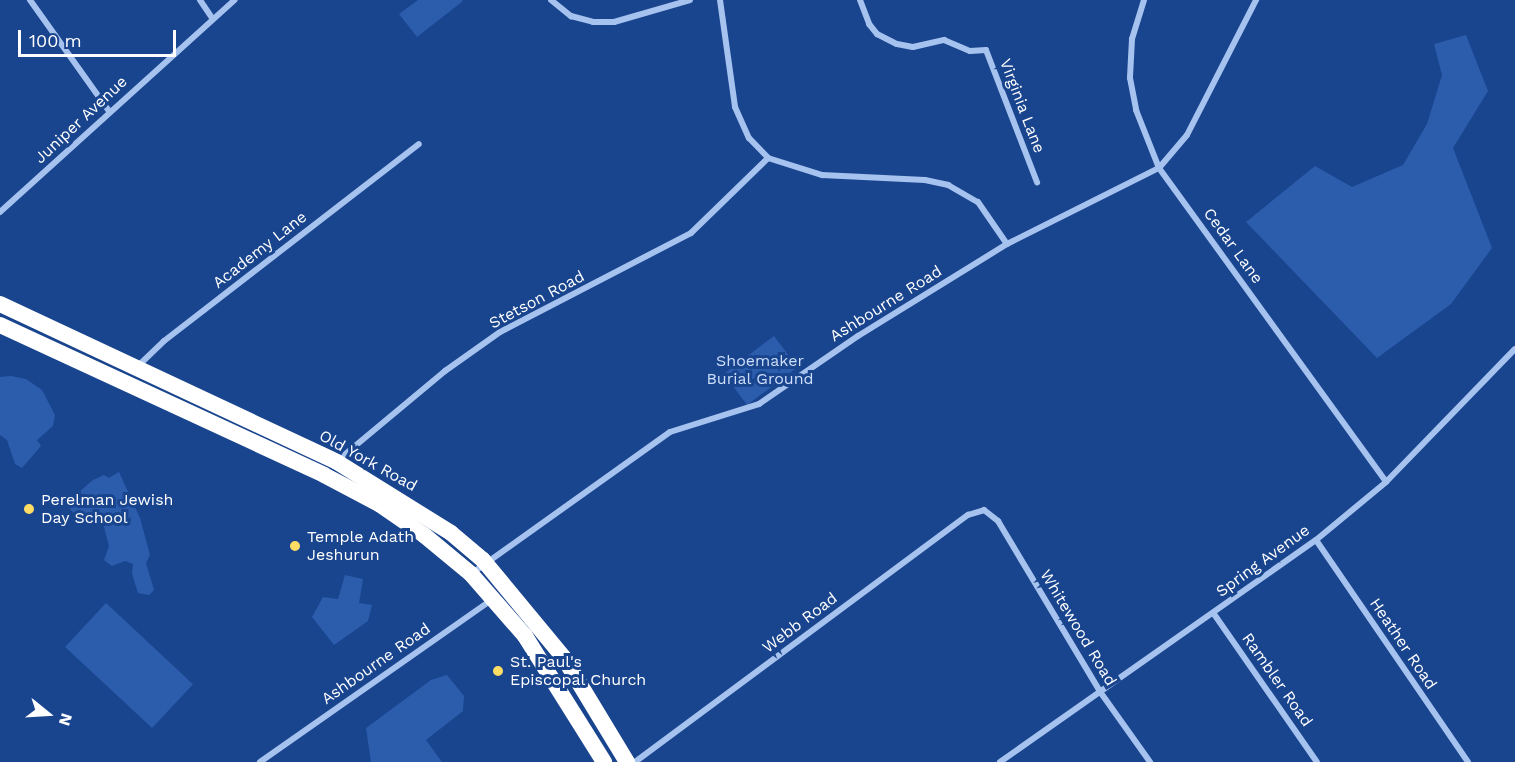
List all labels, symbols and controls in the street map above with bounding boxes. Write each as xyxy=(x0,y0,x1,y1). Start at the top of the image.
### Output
scale bar xyxy=(21,18,178,56)
text: 100 m xyxy=(29,30,82,51)
street label: Virginia Lane xyxy=(995,56,1049,156)
street label: Juniper Avenue xyxy=(30,72,132,168)
street label: Cedar Lane xyxy=(1199,204,1267,288)
street label: Academy Lane xyxy=(209,207,311,293)
street label: Ashbourne Road xyxy=(826,262,946,346)
street label: Stetson Road xyxy=(486,267,588,333)
park label: Shoemaker Burial Ground xyxy=(706,351,814,389)
street label: Old York Road xyxy=(315,426,421,496)
place label: Perelman Jewish Day School xyxy=(41,490,174,528)
marker: Perelman Jewish Day School xyxy=(22,502,36,516)
street label: Spring Avenue xyxy=(1212,520,1314,602)
place label: Temple Adath Jeshurun xyxy=(307,527,415,565)
marker: Temple Adath Jeshurun xyxy=(288,539,302,553)
street label: Whitewood Road xyxy=(1036,566,1120,690)
street label: Webb Road xyxy=(759,589,841,657)
street label: Heather Road xyxy=(1365,595,1441,693)
street label: Ashbourne Road xyxy=(318,619,434,709)
street label: Rambler Road xyxy=(1238,629,1316,731)
place label: St. Paul's Episcopal Church xyxy=(510,652,647,690)
marker: St. Paul's Episcopal Church xyxy=(491,664,505,678)
north arrow xyxy=(18,684,78,744)
text: N xyxy=(55,711,76,728)

